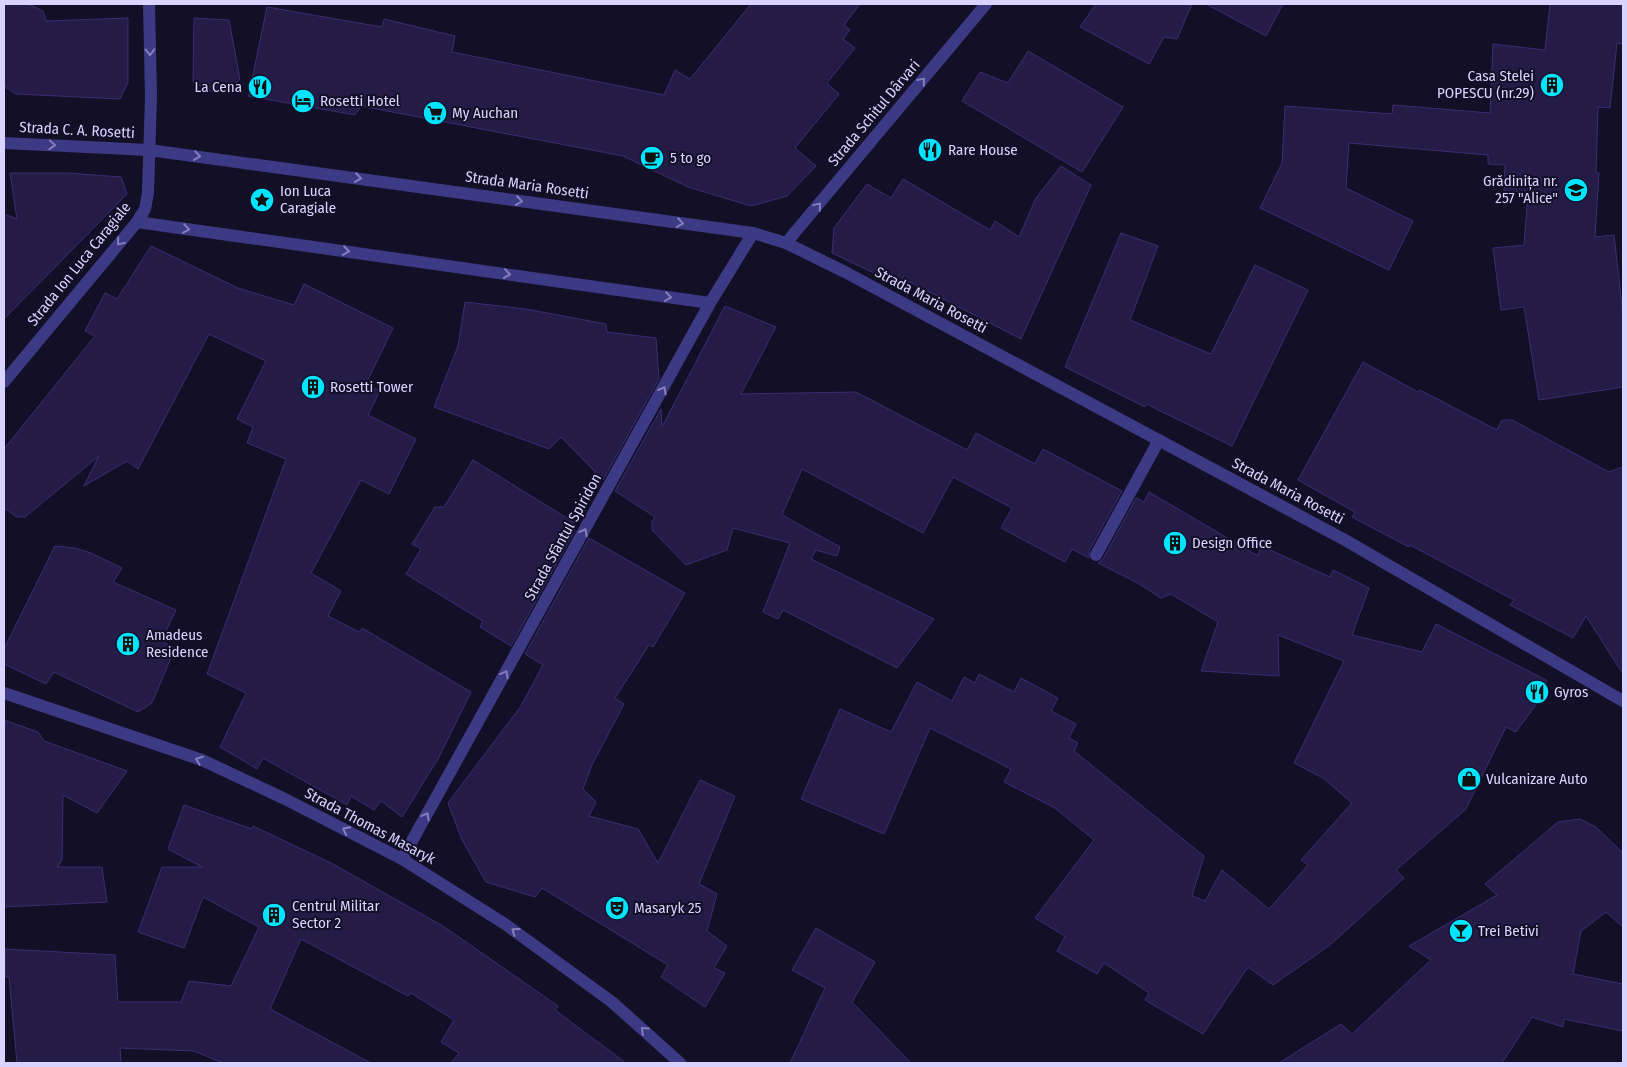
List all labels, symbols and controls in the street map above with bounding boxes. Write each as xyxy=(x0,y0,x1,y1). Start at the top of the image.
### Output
one-way arrow xyxy=(145,49,155,57)
street label: Strada Schitul Dârvari xyxy=(824,56,924,170)
place label: Casa Stelei POPESCU (nr.29) xyxy=(1437,67,1534,102)
building icon: Casa Stelei POPESCU (nr.29) xyxy=(1539,72,1565,98)
restaurant icon: La Cena xyxy=(247,74,273,100)
place label: La Cena xyxy=(195,78,242,96)
one-way arrow xyxy=(916,78,925,87)
hotel icon: Rosetti Hotel xyxy=(290,88,316,114)
place label: Rosetti Hotel xyxy=(320,92,400,110)
supermarket icon: My Auchan xyxy=(422,100,448,126)
place label: My Auchan xyxy=(452,104,518,122)
street label: Strada C. A. Rosetti xyxy=(19,118,135,142)
restaurant icon: Rare House xyxy=(917,137,943,163)
one-way arrow xyxy=(49,140,57,151)
place label: Rare House xyxy=(948,141,1018,159)
cafe icon: 5 to go xyxy=(639,145,665,171)
place label: 5 to go xyxy=(670,149,711,167)
one-way arrow xyxy=(193,151,202,161)
street label: Strada Maria Rosetti xyxy=(464,167,590,203)
place label: Grădinița nr. 257 "Alice" xyxy=(1483,172,1558,207)
one-way arrow xyxy=(354,173,363,183)
school or university icon: Grădinița nr. 257 "Alice" xyxy=(1563,177,1589,203)
place label: Ion Luca Caragiale xyxy=(280,182,336,217)
place icon: Ion Luca Caragiale xyxy=(249,187,275,213)
one-way arrow xyxy=(515,195,524,205)
street label: Strada Ion Luca Caragiale xyxy=(23,198,135,330)
one-way arrow xyxy=(812,202,821,211)
one-way arrow xyxy=(676,217,685,227)
one-way arrow xyxy=(181,223,190,233)
one-way arrow xyxy=(117,237,126,246)
one-way arrow xyxy=(342,246,351,256)
street label: Strada Maria Rosetti xyxy=(872,263,990,337)
one-way arrow xyxy=(503,269,512,279)
one-way arrow xyxy=(665,291,673,302)
building icon: Rosetti Tower xyxy=(300,374,326,400)
place label: Rosetti Tower xyxy=(330,378,414,396)
one-way arrow xyxy=(657,386,667,395)
street label: Strada Maria Rosetti xyxy=(1229,454,1347,528)
street label: Strada Sfântul Spiridon xyxy=(521,470,605,604)
one-way arrow xyxy=(578,528,588,537)
building icon: Design Office xyxy=(1162,530,1188,556)
place label: Design Office xyxy=(1192,534,1272,552)
place label: Amadeus Residence xyxy=(146,626,208,661)
building icon: Amadeus Residence xyxy=(115,631,141,657)
one-way arrow xyxy=(499,670,509,679)
restaurant icon: Gyros xyxy=(1524,679,1550,705)
place label: Gyros xyxy=(1554,683,1588,701)
one-way arrow xyxy=(196,756,204,766)
shop icon: Vulcanizare Auto xyxy=(1456,766,1482,792)
place label: Vulcanizare Auto xyxy=(1486,770,1588,788)
street label: Strada Thomas Masaryk xyxy=(302,784,438,868)
one-way arrow xyxy=(420,812,430,821)
one-way arrow xyxy=(342,826,351,836)
theatre icon: Masaryk 25 xyxy=(604,895,630,921)
place label: Centrul Militar Sector 2 xyxy=(292,897,380,932)
place label: Masaryk 25 xyxy=(634,899,702,917)
building icon: Centrul Militar Sector 2 xyxy=(261,902,287,928)
bar icon: Trei Betivi xyxy=(1448,918,1474,944)
place label: Trei Betivi xyxy=(1478,922,1539,940)
one-way arrow xyxy=(512,929,521,937)
one-way arrow xyxy=(640,1027,649,1036)

